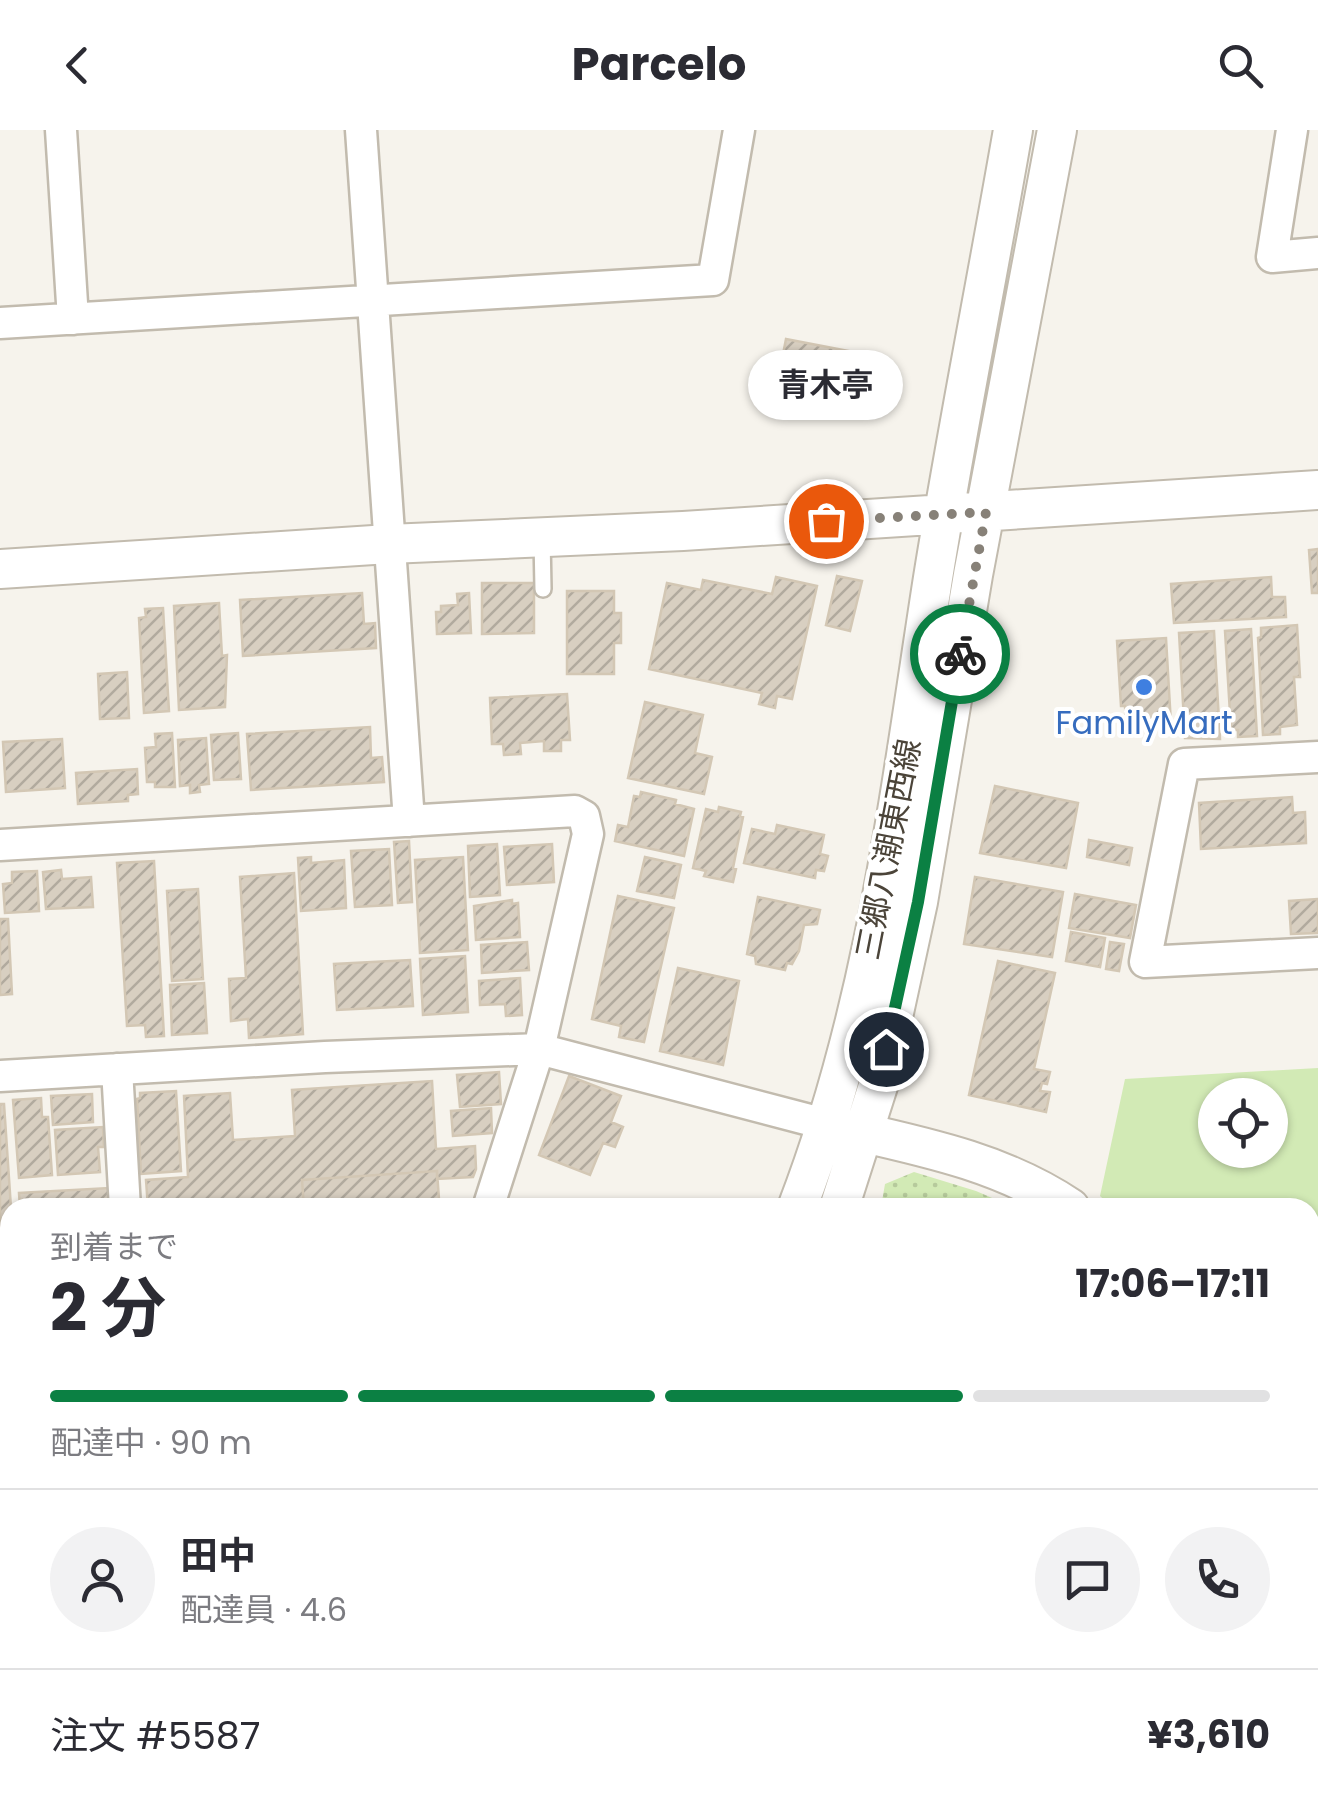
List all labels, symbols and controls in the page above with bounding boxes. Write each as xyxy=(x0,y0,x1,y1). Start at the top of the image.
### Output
text: Parcelo xyxy=(572,33,746,96)
icon: back xyxy=(50,38,105,93)
icon: search xyxy=(1213,38,1268,93)
callout: 青木亭 xyxy=(748,351,904,421)
text: 青木亭 xyxy=(777,362,874,407)
pin xyxy=(784,479,869,564)
icon: bag xyxy=(799,494,854,549)
courier xyxy=(910,604,1010,704)
icon: bike xyxy=(933,627,988,682)
marker: FamilyMart xyxy=(1133,676,1155,698)
place label: FamilyMart xyxy=(1055,700,1233,745)
street label: 三郷八潮東西線 xyxy=(845,735,931,963)
pin xyxy=(844,1007,929,1092)
icon: home xyxy=(859,1022,914,1077)
map controls xyxy=(1198,1078,1288,1168)
button: locate xyxy=(1198,1078,1288,1168)
text: 到着まで xyxy=(50,1224,178,1269)
text: 17:06–17:11 xyxy=(1075,1257,1270,1310)
text: 2 分 xyxy=(50,1263,166,1354)
text: 配達中 · 90 m xyxy=(50,1420,252,1465)
button: person xyxy=(50,1527,155,1632)
button: chat xyxy=(1035,1527,1140,1632)
button: phone xyxy=(1165,1527,1270,1632)
text: 田中 xyxy=(180,1529,256,1582)
text: 配達員 · 4.6 xyxy=(180,1587,347,1632)
text: ¥3,610 xyxy=(1147,1708,1270,1761)
text: 注文 #5587 xyxy=(50,1709,261,1762)

